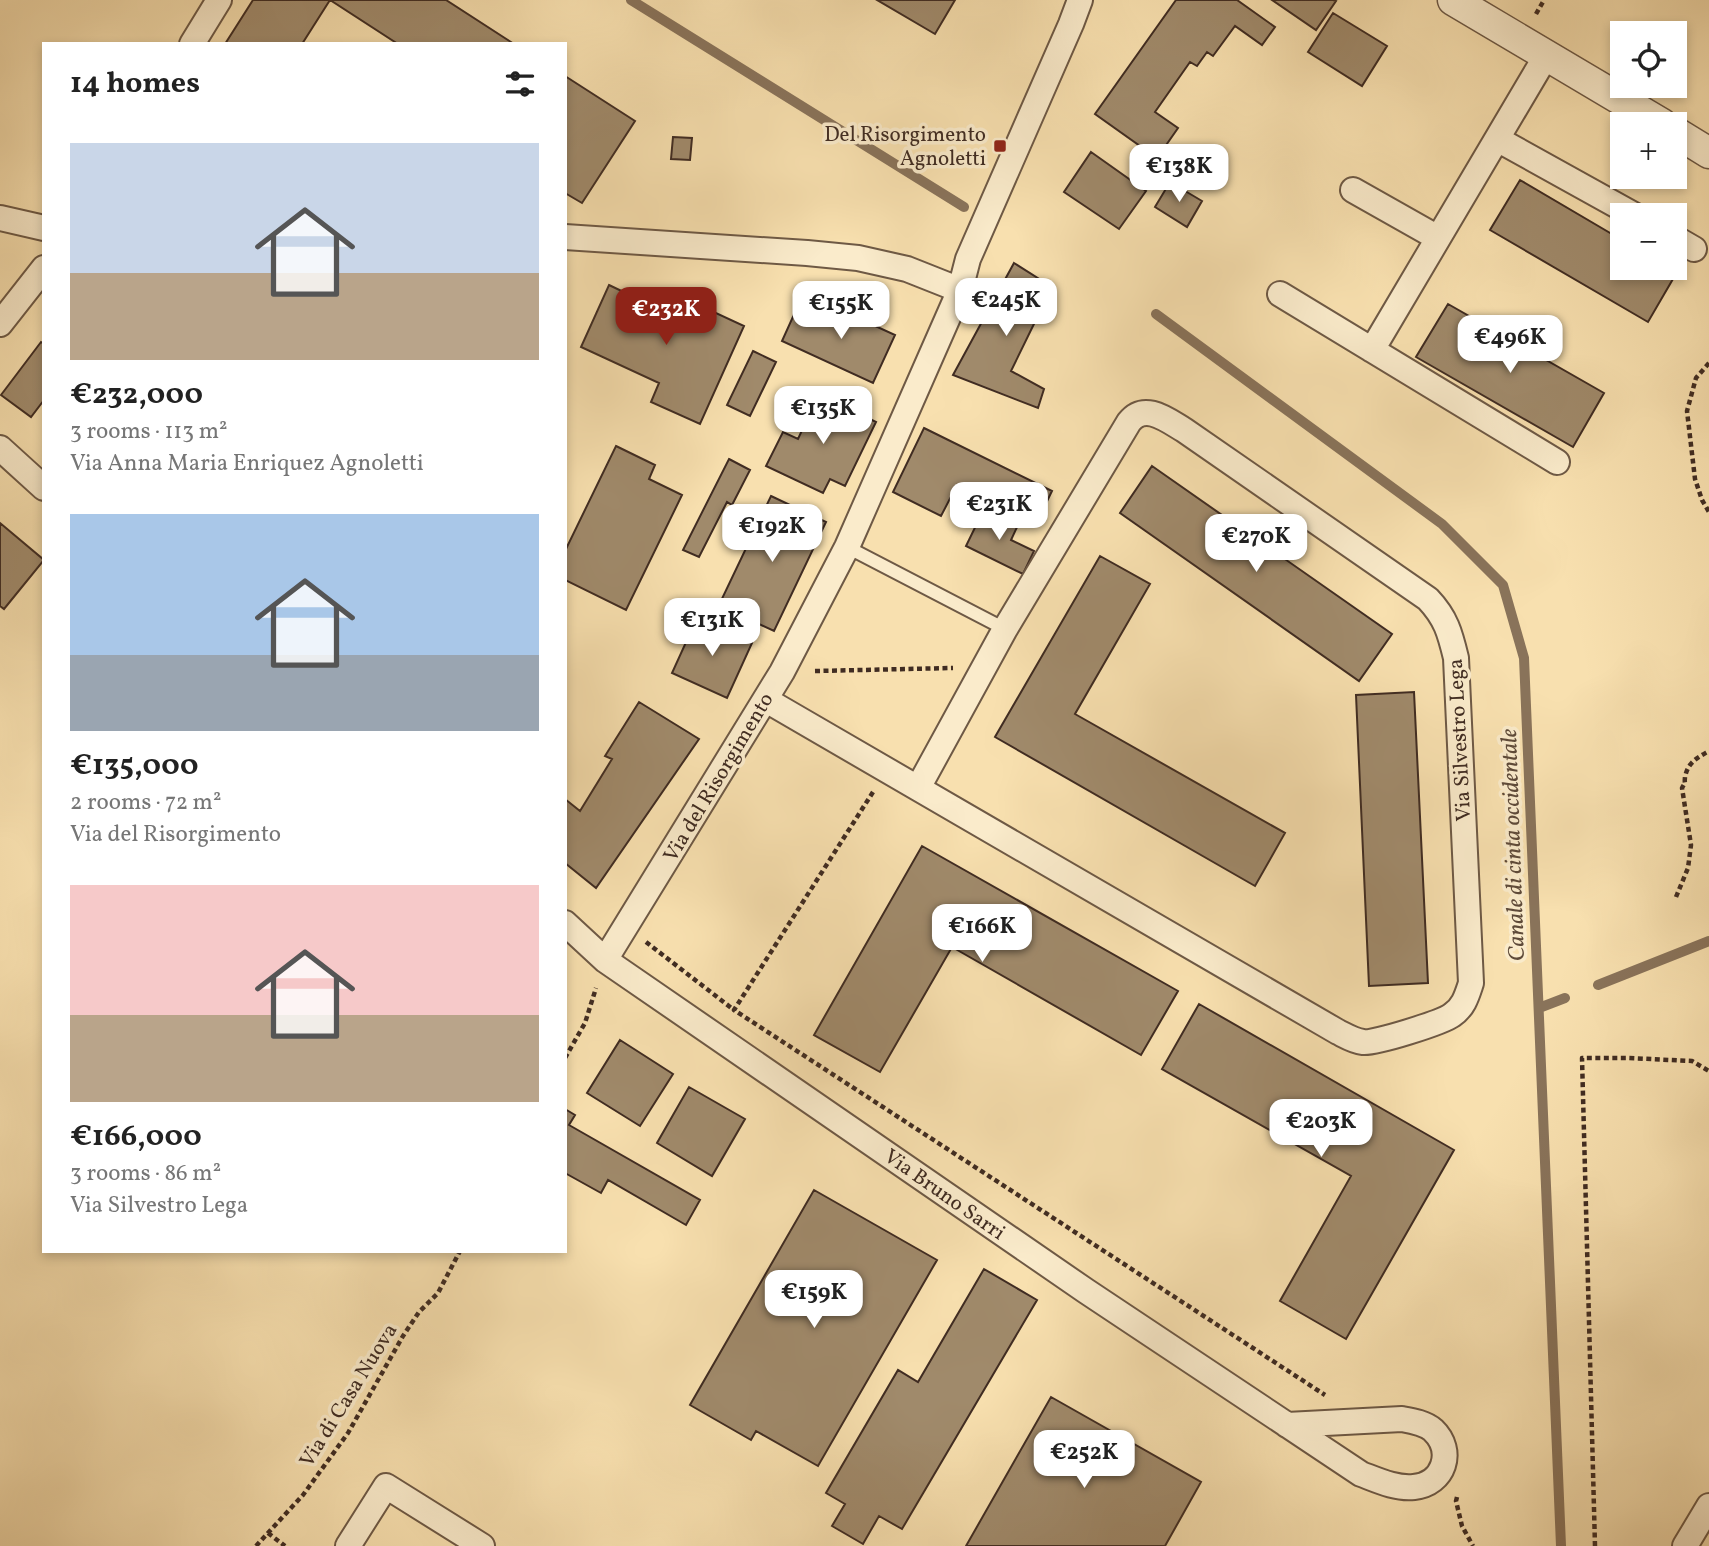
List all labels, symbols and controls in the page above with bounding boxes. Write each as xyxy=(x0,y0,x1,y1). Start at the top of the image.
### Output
map controls xyxy=(1610,21,1687,280)
button: locate xyxy=(1610,21,1687,98)
text: 14 homes xyxy=(70,63,200,105)
icon: filters xyxy=(501,65,539,103)
button: + xyxy=(1610,112,1687,189)
place label: Del Risorgimento Agnoletti xyxy=(824,121,986,174)
marker: Del Risorgimento Agnoletti xyxy=(992,138,1008,154)
pin: €138K xyxy=(1130,144,1228,204)
text: €138K xyxy=(1145,151,1213,183)
icon: home xyxy=(242,189,368,315)
button: − xyxy=(1610,203,1687,280)
pin: €245K xyxy=(957,278,1055,338)
pin: €155K xyxy=(792,282,890,341)
text: €245K xyxy=(971,285,1041,317)
pin: €232K xyxy=(617,288,715,347)
text: €155K xyxy=(809,288,873,320)
text: €232K xyxy=(632,294,700,326)
pin: €496K xyxy=(1461,316,1559,375)
text: €496K xyxy=(1474,322,1546,354)
text: €232,000 xyxy=(70,374,203,416)
pin: €135K xyxy=(774,386,872,446)
text: €135K xyxy=(790,393,856,425)
text: 3 rooms · 113 m² xyxy=(70,416,228,448)
text: Via Anna Maria Enriquez Agnoletti xyxy=(70,448,424,480)
pin: €231K xyxy=(950,482,1048,542)
text: €231K xyxy=(966,489,1032,521)
pin: €192K xyxy=(723,504,821,564)
text: €192K xyxy=(738,511,806,543)
pin: €270K xyxy=(1207,514,1305,574)
text: €270K xyxy=(1221,521,1291,553)
icon: home xyxy=(242,560,368,686)
pin: €131K xyxy=(663,598,761,658)
text: €131K xyxy=(680,605,744,637)
street label: Via Silvestro Lega xyxy=(1442,658,1479,822)
street label: Via del Risorgimento xyxy=(657,688,781,868)
water label: Canale di cinta occidentale xyxy=(1494,728,1534,962)
text: €135,000 xyxy=(70,745,199,787)
text: 2 rooms · 72 m² xyxy=(70,787,221,819)
text: Via del Risorgimento xyxy=(70,819,281,851)
pin: €166K xyxy=(933,904,1031,964)
text: €166K xyxy=(948,911,1016,943)
icon: home xyxy=(242,931,368,1057)
pin: €203K xyxy=(1272,1100,1370,1159)
text: €203K xyxy=(1285,1106,1357,1138)
text: €166,000 xyxy=(70,1116,202,1158)
street label: Via Bruno Sarri xyxy=(878,1143,1011,1248)
text: 3 rooms · 86 m² xyxy=(70,1158,221,1190)
text: Via Silvestro Lega xyxy=(70,1190,248,1222)
pin: €159K xyxy=(765,1270,863,1330)
text: €159K xyxy=(781,1277,847,1309)
street label: Via di Casa Nuova xyxy=(293,1318,405,1473)
pin: €252K xyxy=(1035,1430,1133,1490)
text: €252K xyxy=(1050,1437,1118,1469)

